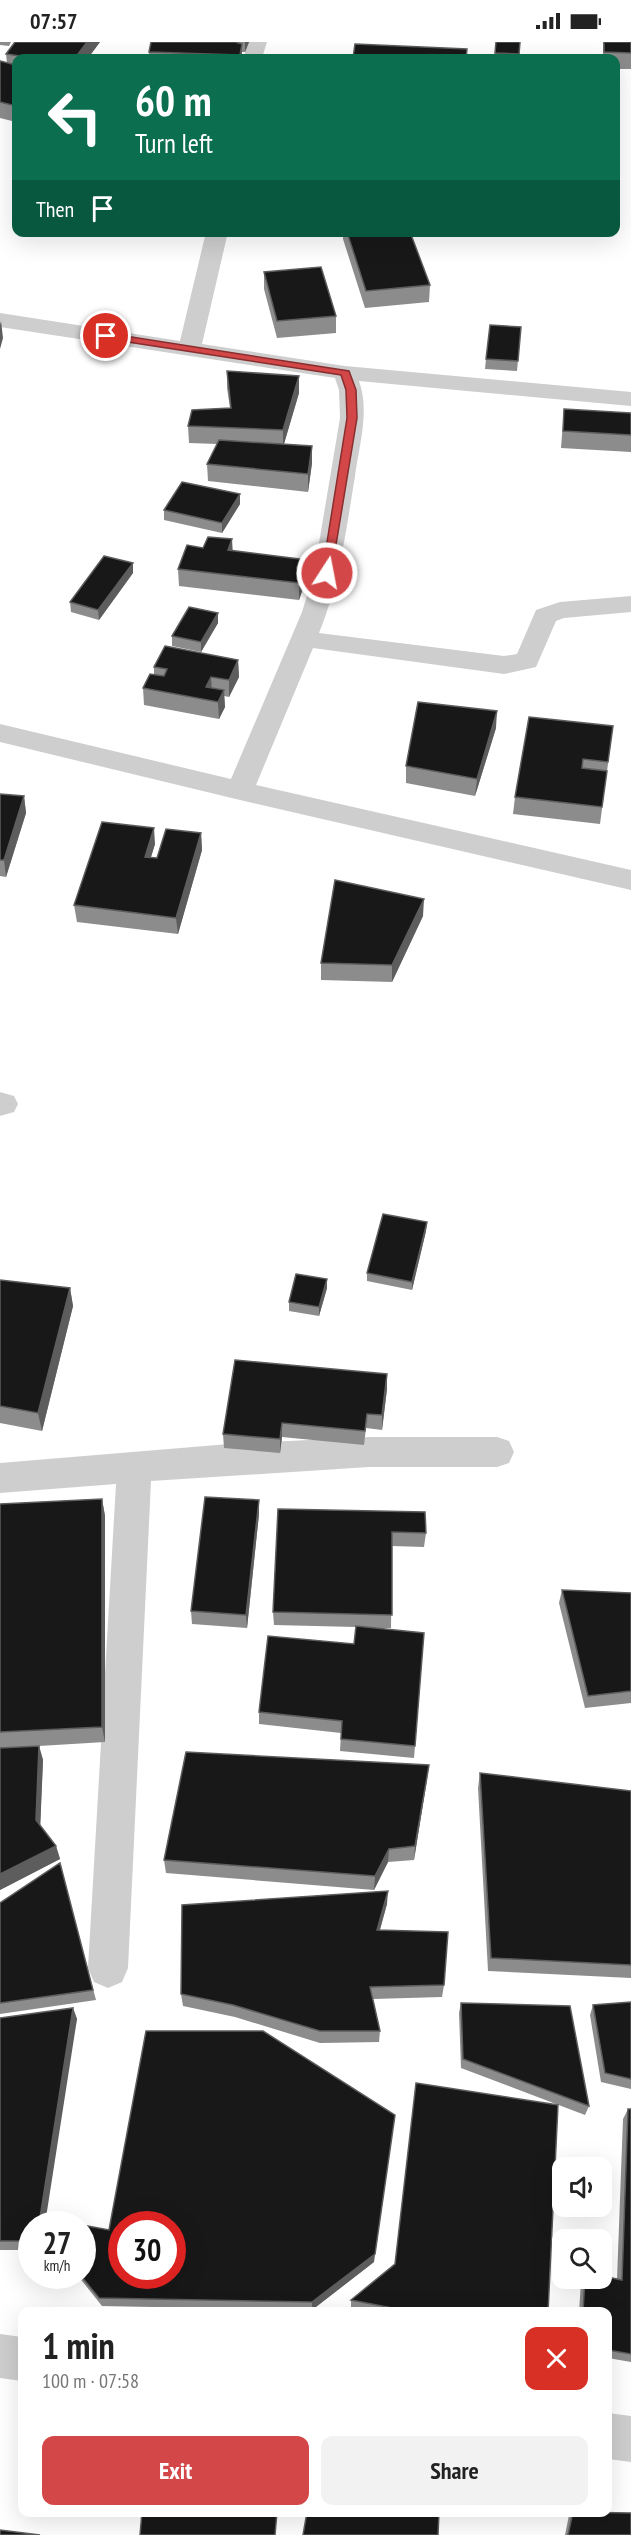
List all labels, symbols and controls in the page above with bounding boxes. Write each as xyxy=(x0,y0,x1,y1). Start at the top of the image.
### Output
text: 07:57 xyxy=(30,7,78,35)
text: 60 m xyxy=(135,73,212,128)
icon: left xyxy=(36,78,114,156)
text: Turn left xyxy=(135,126,213,160)
icon: arrive xyxy=(86,192,119,225)
text: Then xyxy=(36,195,74,223)
pin xyxy=(80,310,131,361)
icon: arrive xyxy=(89,319,122,352)
position arrow xyxy=(295,541,359,605)
map controls xyxy=(552,2157,612,2289)
button: sound xyxy=(552,2157,612,2217)
speed limit sign: 30 xyxy=(108,2211,186,2289)
text: 27 xyxy=(43,2223,71,2262)
button: search xyxy=(552,2229,612,2289)
text: km/h xyxy=(44,2256,70,2275)
text: 1 min xyxy=(42,2322,115,2369)
button: close xyxy=(525,2327,588,2390)
text: 100 m · 07:58 xyxy=(42,2368,139,2394)
button: Exit xyxy=(42,2436,309,2505)
button: Share xyxy=(321,2436,588,2505)

